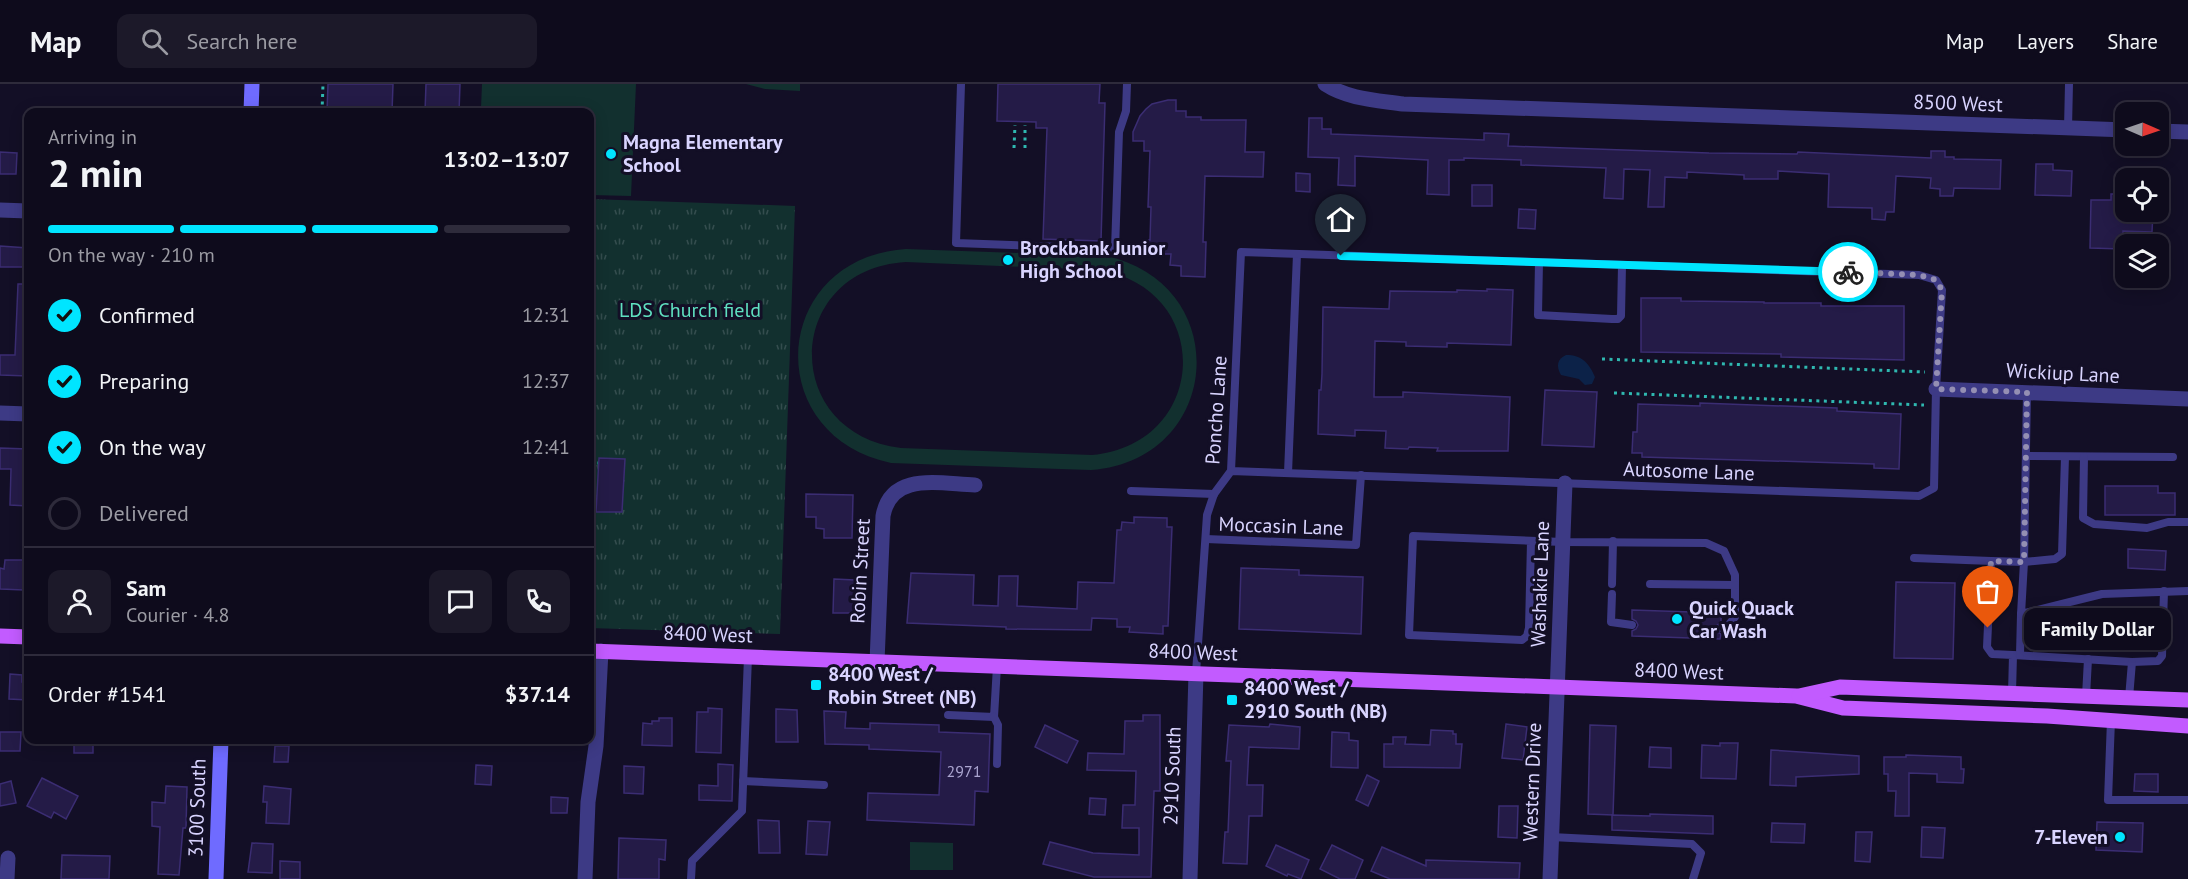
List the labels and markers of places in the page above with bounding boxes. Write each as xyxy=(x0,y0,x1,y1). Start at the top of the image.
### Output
place label: Magna Elementary School xyxy=(623,129,783,178)
marker: Magna Elementary School xyxy=(604,147,618,161)
pin xyxy=(1315,194,1366,256)
place label: Brockbank Junior High School xyxy=(1020,235,1165,284)
marker: Brockbank Junior High School xyxy=(1001,253,1015,267)
pin xyxy=(1962,566,2013,628)
place label: Quick Quack Car Wash xyxy=(1689,595,1794,644)
callout: Family Dollar xyxy=(2024,607,2171,649)
marker: Quick Quack Car Wash xyxy=(1670,612,1684,626)
place label: 8400 West / Robin Street (NB) xyxy=(828,661,977,710)
place label: 8400 West / 2910 South (NB) xyxy=(1244,675,1388,724)
marker: 8400 West / Robin Street (NB) xyxy=(809,678,823,692)
marker: 8400 West / 2910 South (NB) xyxy=(1225,693,1239,707)
place label: 7-Eleven xyxy=(2034,824,2108,850)
marker: 7-Eleven xyxy=(2113,830,2127,844)

